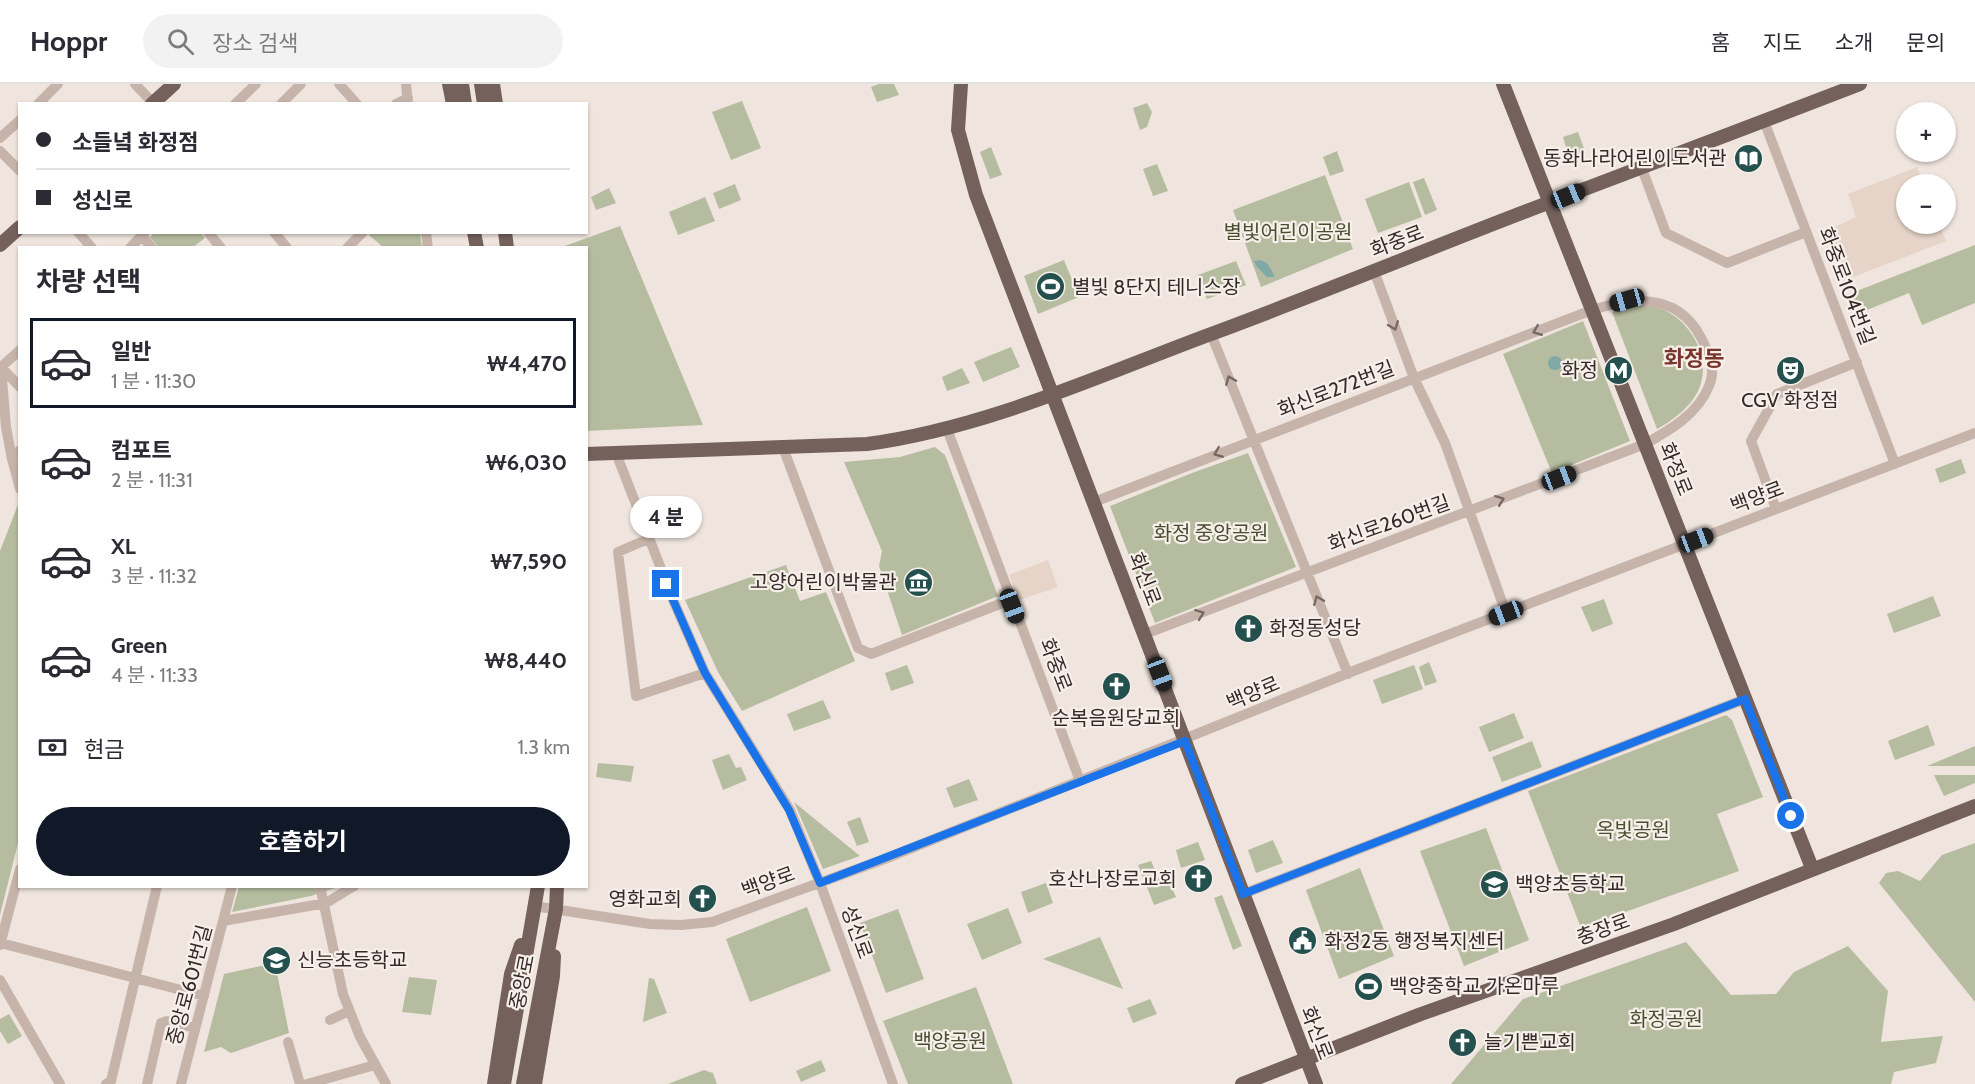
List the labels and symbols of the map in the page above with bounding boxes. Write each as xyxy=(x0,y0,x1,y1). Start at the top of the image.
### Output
library icon: 동화나라어린이도서관 xyxy=(1732,142,1764,174)
place label: 동화나라어린이도서관 xyxy=(1543,146,1727,170)
car xyxy=(1548,181,1588,211)
park label: 별빛어린이공원 xyxy=(1224,220,1352,244)
street label: 화중로 xyxy=(1367,220,1427,262)
street label: 화중로104번길 xyxy=(1814,224,1880,348)
sports icon: 별빛 8단지 테니스장 xyxy=(1035,271,1067,303)
place label: 별빛 8단지 테니스장 xyxy=(1072,275,1240,299)
car xyxy=(1607,286,1647,314)
one-way arrow xyxy=(1387,320,1400,330)
one-way arrow xyxy=(1533,324,1544,336)
district label: 화정동 xyxy=(1664,345,1724,372)
metro station icon: 화정 xyxy=(1603,354,1635,386)
theatre icon: CGV 화정점 xyxy=(1774,354,1806,386)
street label: 화신로272번길 xyxy=(1274,356,1398,422)
place label: 화정 xyxy=(1561,358,1598,382)
one-way arrow xyxy=(1225,375,1237,386)
place label: CGV 화정점 xyxy=(1741,388,1839,412)
street label: 화정로 xyxy=(1655,439,1697,499)
one-way arrow xyxy=(1213,446,1224,458)
car xyxy=(1539,463,1579,493)
street label: 백양로 xyxy=(1727,476,1787,518)
street label: 화신로260번길 xyxy=(1325,490,1453,556)
one-way arrow xyxy=(1494,495,1505,508)
callout: 4 분 xyxy=(630,497,702,539)
park label: 화정 중앙공원 xyxy=(1154,521,1268,545)
car xyxy=(1676,525,1716,555)
street label: 화신로 xyxy=(1124,549,1166,609)
museum icon: 고양어린이박물관 xyxy=(902,566,934,598)
route end xyxy=(652,570,679,597)
place label: 고양어린이박물관 xyxy=(750,570,897,594)
car xyxy=(997,586,1027,626)
one-way arrow xyxy=(1313,595,1325,606)
car xyxy=(1486,598,1526,628)
one-way arrow xyxy=(1194,609,1205,621)
church icon: 화정동성당 xyxy=(1232,612,1264,644)
place label: 화정동성당 xyxy=(1269,616,1361,640)
street label: 화중로 xyxy=(1035,635,1077,695)
car xyxy=(1145,654,1175,694)
church icon: 순복음원당교회 xyxy=(1100,671,1132,703)
street label: 백양로 xyxy=(1223,671,1283,715)
place label: 순복음원당교회 xyxy=(1052,706,1180,730)
route start xyxy=(1777,802,1804,829)
park label: 옥빛공원 xyxy=(1596,818,1670,842)
street label: 백양로 xyxy=(738,861,798,903)
church icon: 호산나장로교회 xyxy=(1182,863,1214,895)
place label: 호산나장로교회 xyxy=(1048,867,1177,891)
school or university icon: 백양초등학교 xyxy=(1478,868,1510,900)
place label: 백양초등학교 xyxy=(1515,872,1625,896)
church icon: 영화교회 xyxy=(687,883,719,915)
place label: 영화교회 xyxy=(608,887,682,911)
street label: 성신로 xyxy=(836,902,878,962)
street label: 충장로 xyxy=(1573,908,1633,950)
street label: 중앙로601번길 xyxy=(161,922,217,1048)
public building icon: 화정2동 행정복지센터 xyxy=(1287,925,1319,957)
place label: 화정2동 행정복지센터 xyxy=(1324,929,1505,953)
school or university icon: 신능초등학교 xyxy=(260,944,292,976)
place label: 신능초등학교 xyxy=(297,948,407,972)
street label: 중앙로 xyxy=(505,953,539,1011)
sports icon: 백양중학교 가온마루 xyxy=(1352,970,1384,1002)
place label: 백양중학교 가온마루 xyxy=(1389,974,1559,998)
street label: 화신로 xyxy=(1296,1003,1338,1063)
park label: 화정공원 xyxy=(1629,1007,1703,1031)
church icon: 늘기쁜교회 xyxy=(1447,1026,1479,1058)
park label: 백양공원 xyxy=(913,1029,987,1053)
place label: 늘기쁜교회 xyxy=(1484,1030,1576,1054)

